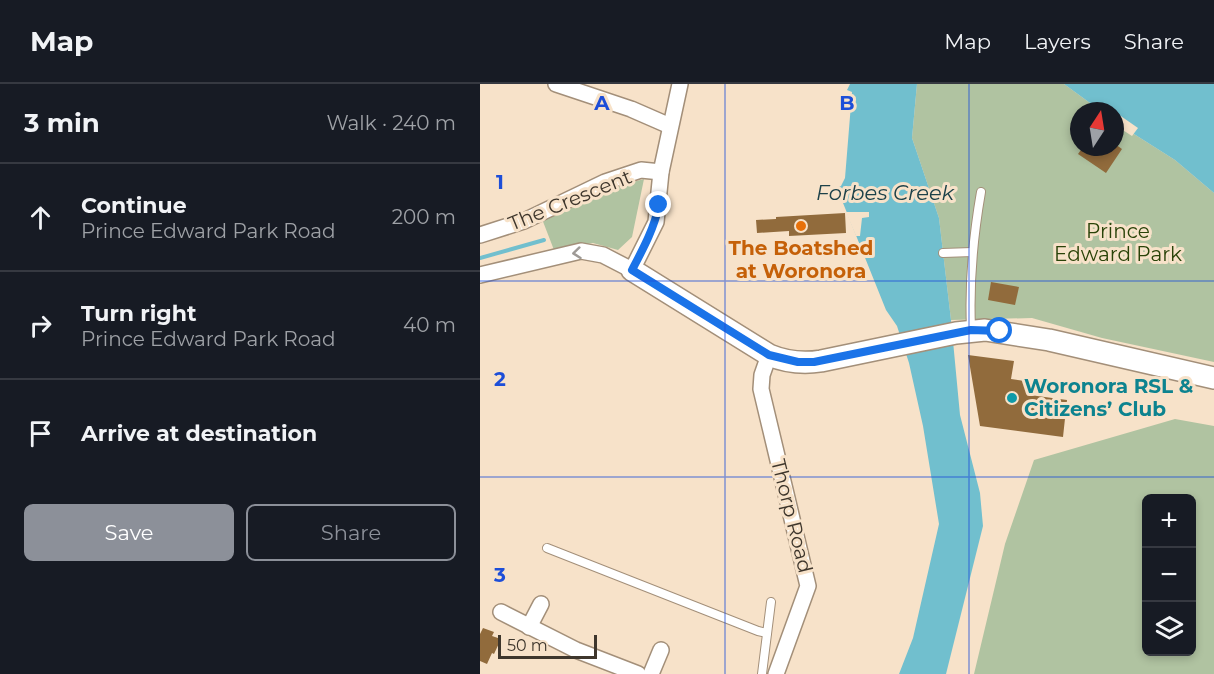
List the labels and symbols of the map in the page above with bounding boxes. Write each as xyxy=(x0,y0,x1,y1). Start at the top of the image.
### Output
text: A xyxy=(593,91,610,115)
text: B xyxy=(839,91,855,115)
north arrow xyxy=(1070,102,1124,156)
street label: The Crescent xyxy=(505,164,635,236)
text: 1 xyxy=(496,170,504,194)
water label: Forbes Creek xyxy=(816,180,956,205)
route end xyxy=(645,191,671,217)
marker: The Boatshed at Woronora xyxy=(794,219,808,233)
park label: Prince Edward Park xyxy=(1054,219,1182,266)
place label: The Boatshed at Woronora xyxy=(729,236,873,283)
one-way arrow xyxy=(573,246,582,259)
route start xyxy=(986,317,1012,343)
text: 2 xyxy=(494,367,506,391)
place label: Woronora RSL & Citizens’ Club xyxy=(1024,374,1194,421)
marker: Woronora RSL & Citizens’ Club xyxy=(1005,391,1019,405)
street label: Thorp Road xyxy=(766,457,818,575)
text: 3 xyxy=(493,563,506,587)
scale bar xyxy=(498,632,597,660)

